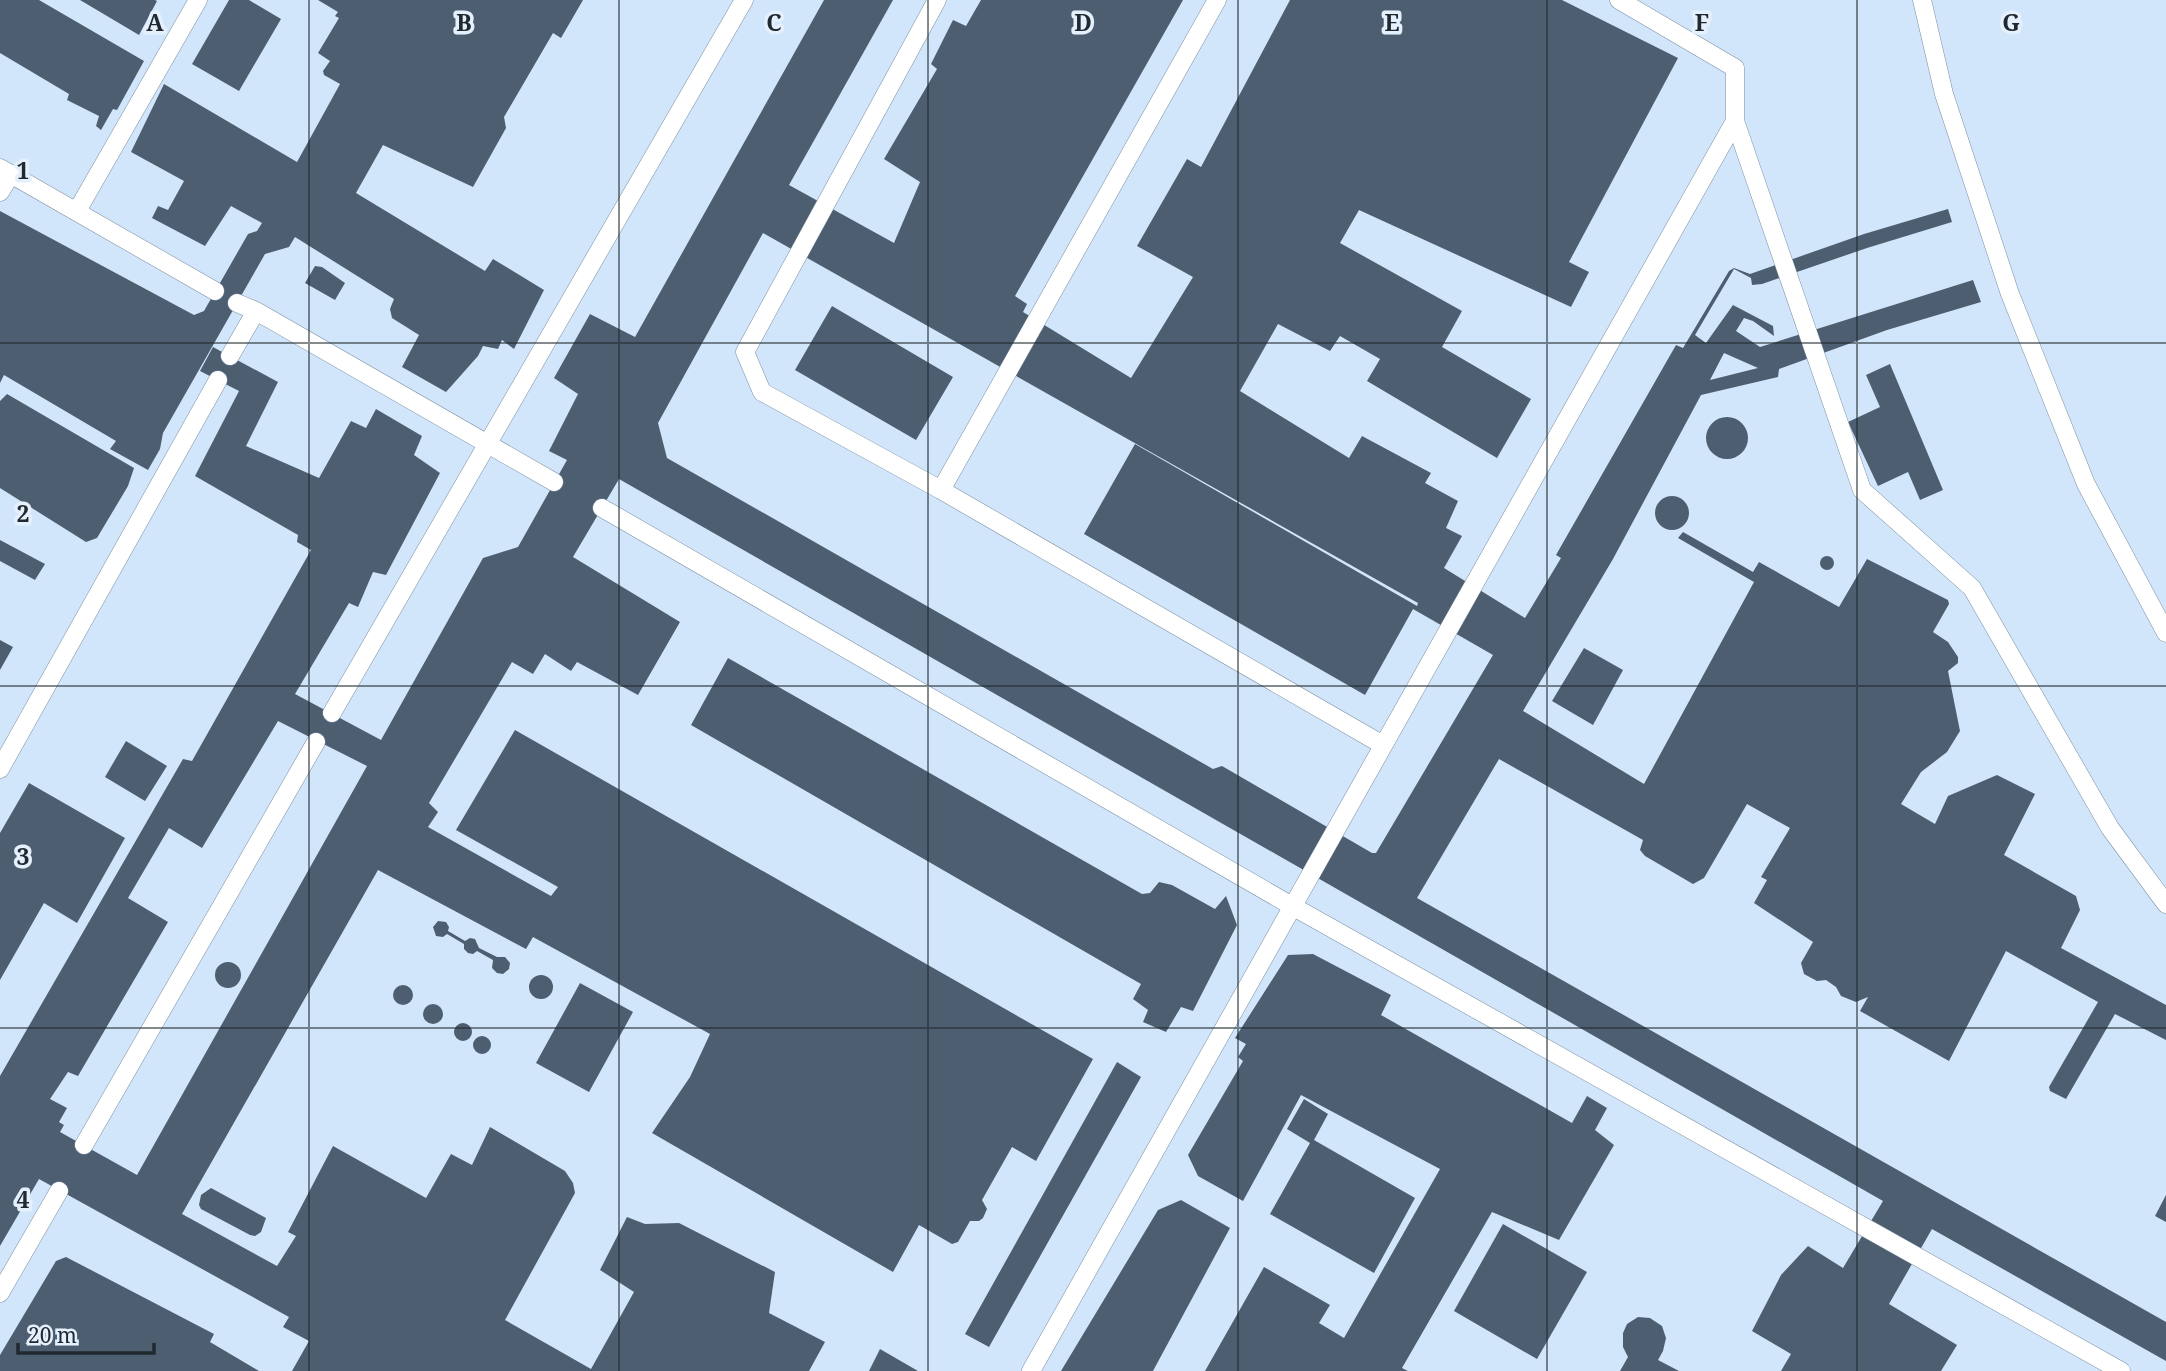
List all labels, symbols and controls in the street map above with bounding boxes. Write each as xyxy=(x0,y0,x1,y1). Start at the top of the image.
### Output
text: A xyxy=(146,6,164,38)
text: B xyxy=(456,6,472,38)
text: C xyxy=(766,6,782,38)
text: D xyxy=(1074,6,1092,38)
text: E xyxy=(1384,6,1400,38)
text: F xyxy=(1695,6,1709,38)
text: G xyxy=(2002,6,2020,38)
text: 1 xyxy=(17,154,30,186)
text: 2 xyxy=(17,497,30,529)
text: 3 xyxy=(17,840,30,872)
text: 4 xyxy=(17,1183,30,1215)
scale bar xyxy=(18,1312,154,1356)
text: 20 m xyxy=(28,1321,77,1349)

